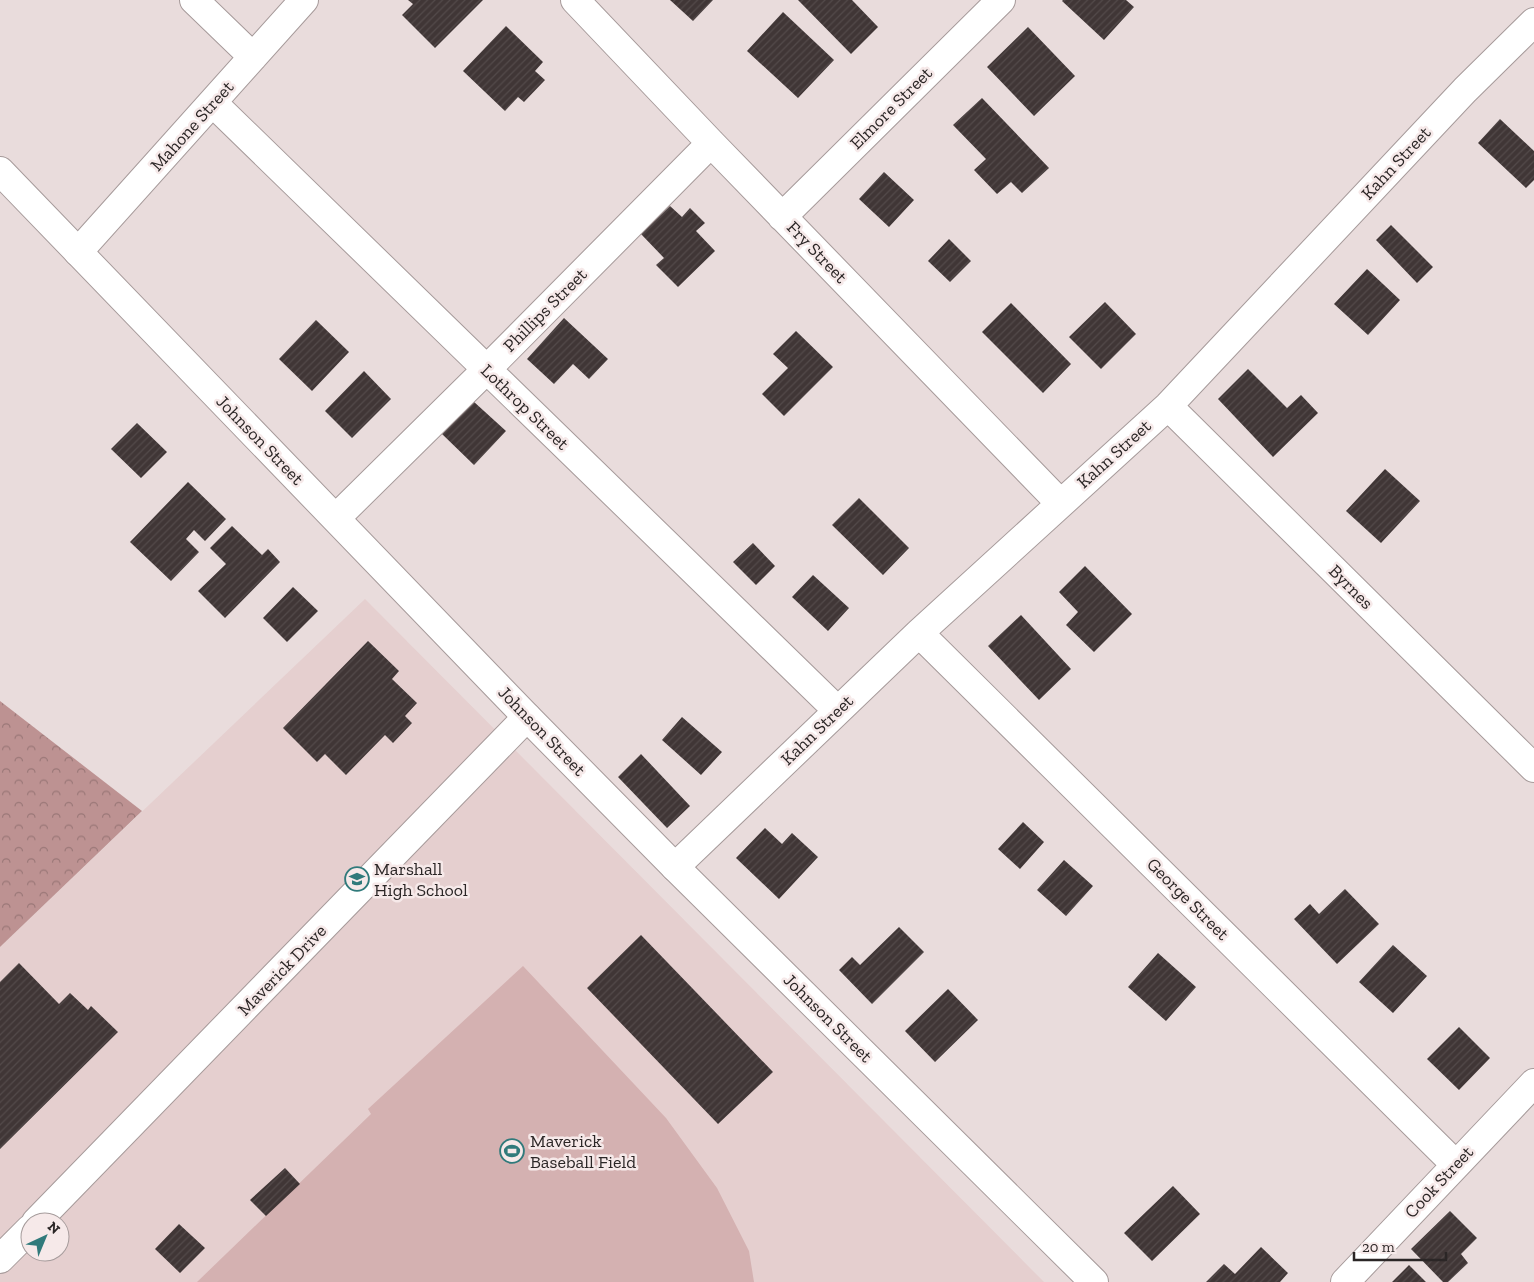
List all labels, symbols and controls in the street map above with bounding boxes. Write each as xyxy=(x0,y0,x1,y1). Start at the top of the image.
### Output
street label: Elmore Street xyxy=(845,62,937,154)
street label: Mahone Street xyxy=(146,76,239,176)
street label: Kahn Street xyxy=(1357,122,1436,204)
street label: Fry Street xyxy=(782,216,852,288)
street label: Phillips Street xyxy=(499,263,592,356)
street label: Lothrop Street xyxy=(476,359,574,455)
street label: Johnson Street xyxy=(212,391,309,490)
street label: Kahn Street xyxy=(1072,415,1156,493)
street label: Byrnes xyxy=(1324,560,1378,614)
street label: Johnson Street xyxy=(494,682,591,781)
street label: Kahn Street xyxy=(776,690,858,770)
street label: George Street xyxy=(1142,853,1234,945)
place label: Marshall High School xyxy=(374,858,468,901)
school or university icon: Marshall High School xyxy=(344,866,370,892)
street label: Maverick Drive xyxy=(233,920,331,1020)
street label: Johnson Street xyxy=(779,969,877,1067)
place label: Maverick Baseball Field xyxy=(530,1130,636,1173)
sports icon: Maverick Baseball Field xyxy=(499,1138,525,1164)
street label: Cook Street xyxy=(1400,1141,1478,1223)
north arrow xyxy=(20,1212,70,1262)
text: N xyxy=(44,1218,64,1238)
scale bar xyxy=(1354,1230,1446,1262)
text: 20 m xyxy=(1362,1238,1395,1256)

